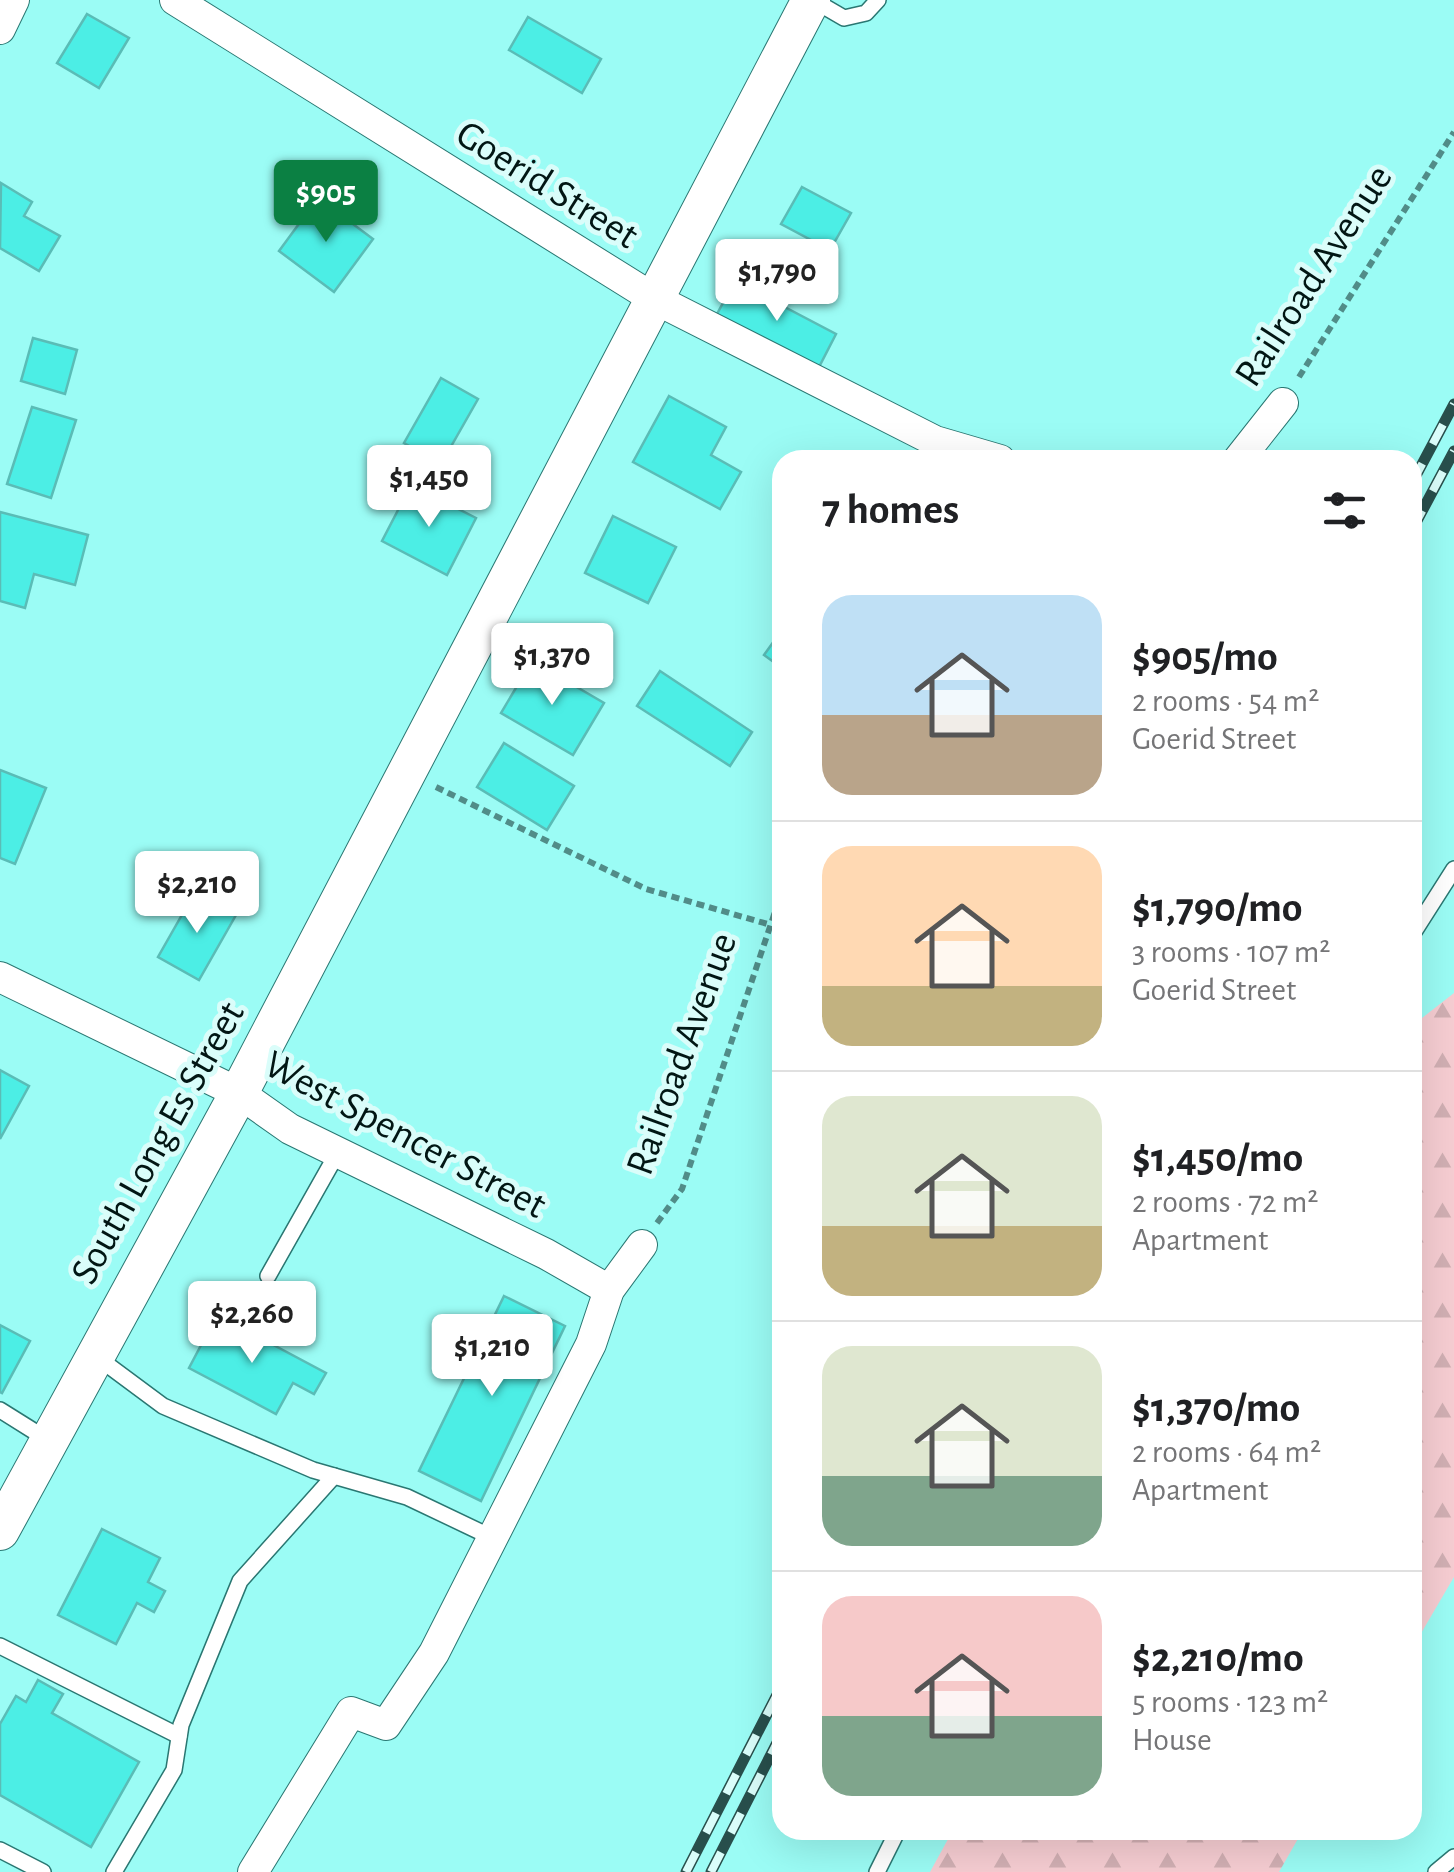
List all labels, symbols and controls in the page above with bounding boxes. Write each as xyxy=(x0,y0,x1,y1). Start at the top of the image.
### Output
street label: Goerid Street xyxy=(449,114,645,256)
street label: Railroad Avenue xyxy=(1228,158,1400,394)
pin: $905 xyxy=(267,160,385,245)
text: $905 xyxy=(296,176,356,208)
pin: $1,790 xyxy=(696,239,858,324)
text: $1,790 xyxy=(737,255,817,287)
pin: $1,450 xyxy=(348,445,510,530)
text: $1,450 xyxy=(389,461,469,493)
icon: filters xyxy=(1317,483,1372,538)
text: 7 homes xyxy=(822,489,959,531)
pin: $1,370 xyxy=(471,623,633,708)
icon: home xyxy=(902,635,1022,755)
text: $905/mo xyxy=(1132,636,1278,678)
text: $1,370 xyxy=(513,639,591,671)
text: 2 rooms · 54 m² xyxy=(1132,685,1319,717)
text: Goerid Street xyxy=(1132,723,1296,755)
pin: $2,210 xyxy=(116,851,278,936)
text: $2,210 xyxy=(157,867,237,899)
icon: home xyxy=(902,886,1022,1006)
text: $1,790/mo xyxy=(1132,887,1303,929)
street label: Railroad Avenue xyxy=(620,928,744,1180)
text: 3 rooms · 107 m² xyxy=(1132,936,1331,968)
text: Goerid Street xyxy=(1132,974,1296,1006)
street label: South Long Es Street xyxy=(64,995,252,1291)
street label: West Spencer Street xyxy=(258,1044,553,1226)
icon: home xyxy=(902,1136,1022,1256)
text: $1,450/mo xyxy=(1132,1137,1303,1179)
text: 2 rooms · 72 m² xyxy=(1132,1186,1319,1218)
text: Apartment xyxy=(1132,1224,1268,1256)
pin: $2,260 xyxy=(171,1281,333,1366)
text: $2,260 xyxy=(210,1297,294,1329)
pin: $1,210 xyxy=(411,1314,573,1399)
text: $1,210 xyxy=(454,1330,530,1362)
icon: home xyxy=(902,1386,1022,1506)
text: $1,370/mo xyxy=(1132,1387,1300,1429)
text: 2 rooms · 64 m² xyxy=(1132,1436,1321,1468)
text: Apartment xyxy=(1132,1474,1268,1506)
icon: home xyxy=(902,1636,1022,1756)
text: $2,210/mo xyxy=(1132,1637,1304,1679)
text: 5 rooms · 123 m² xyxy=(1132,1686,1328,1718)
text: House xyxy=(1132,1724,1212,1756)

